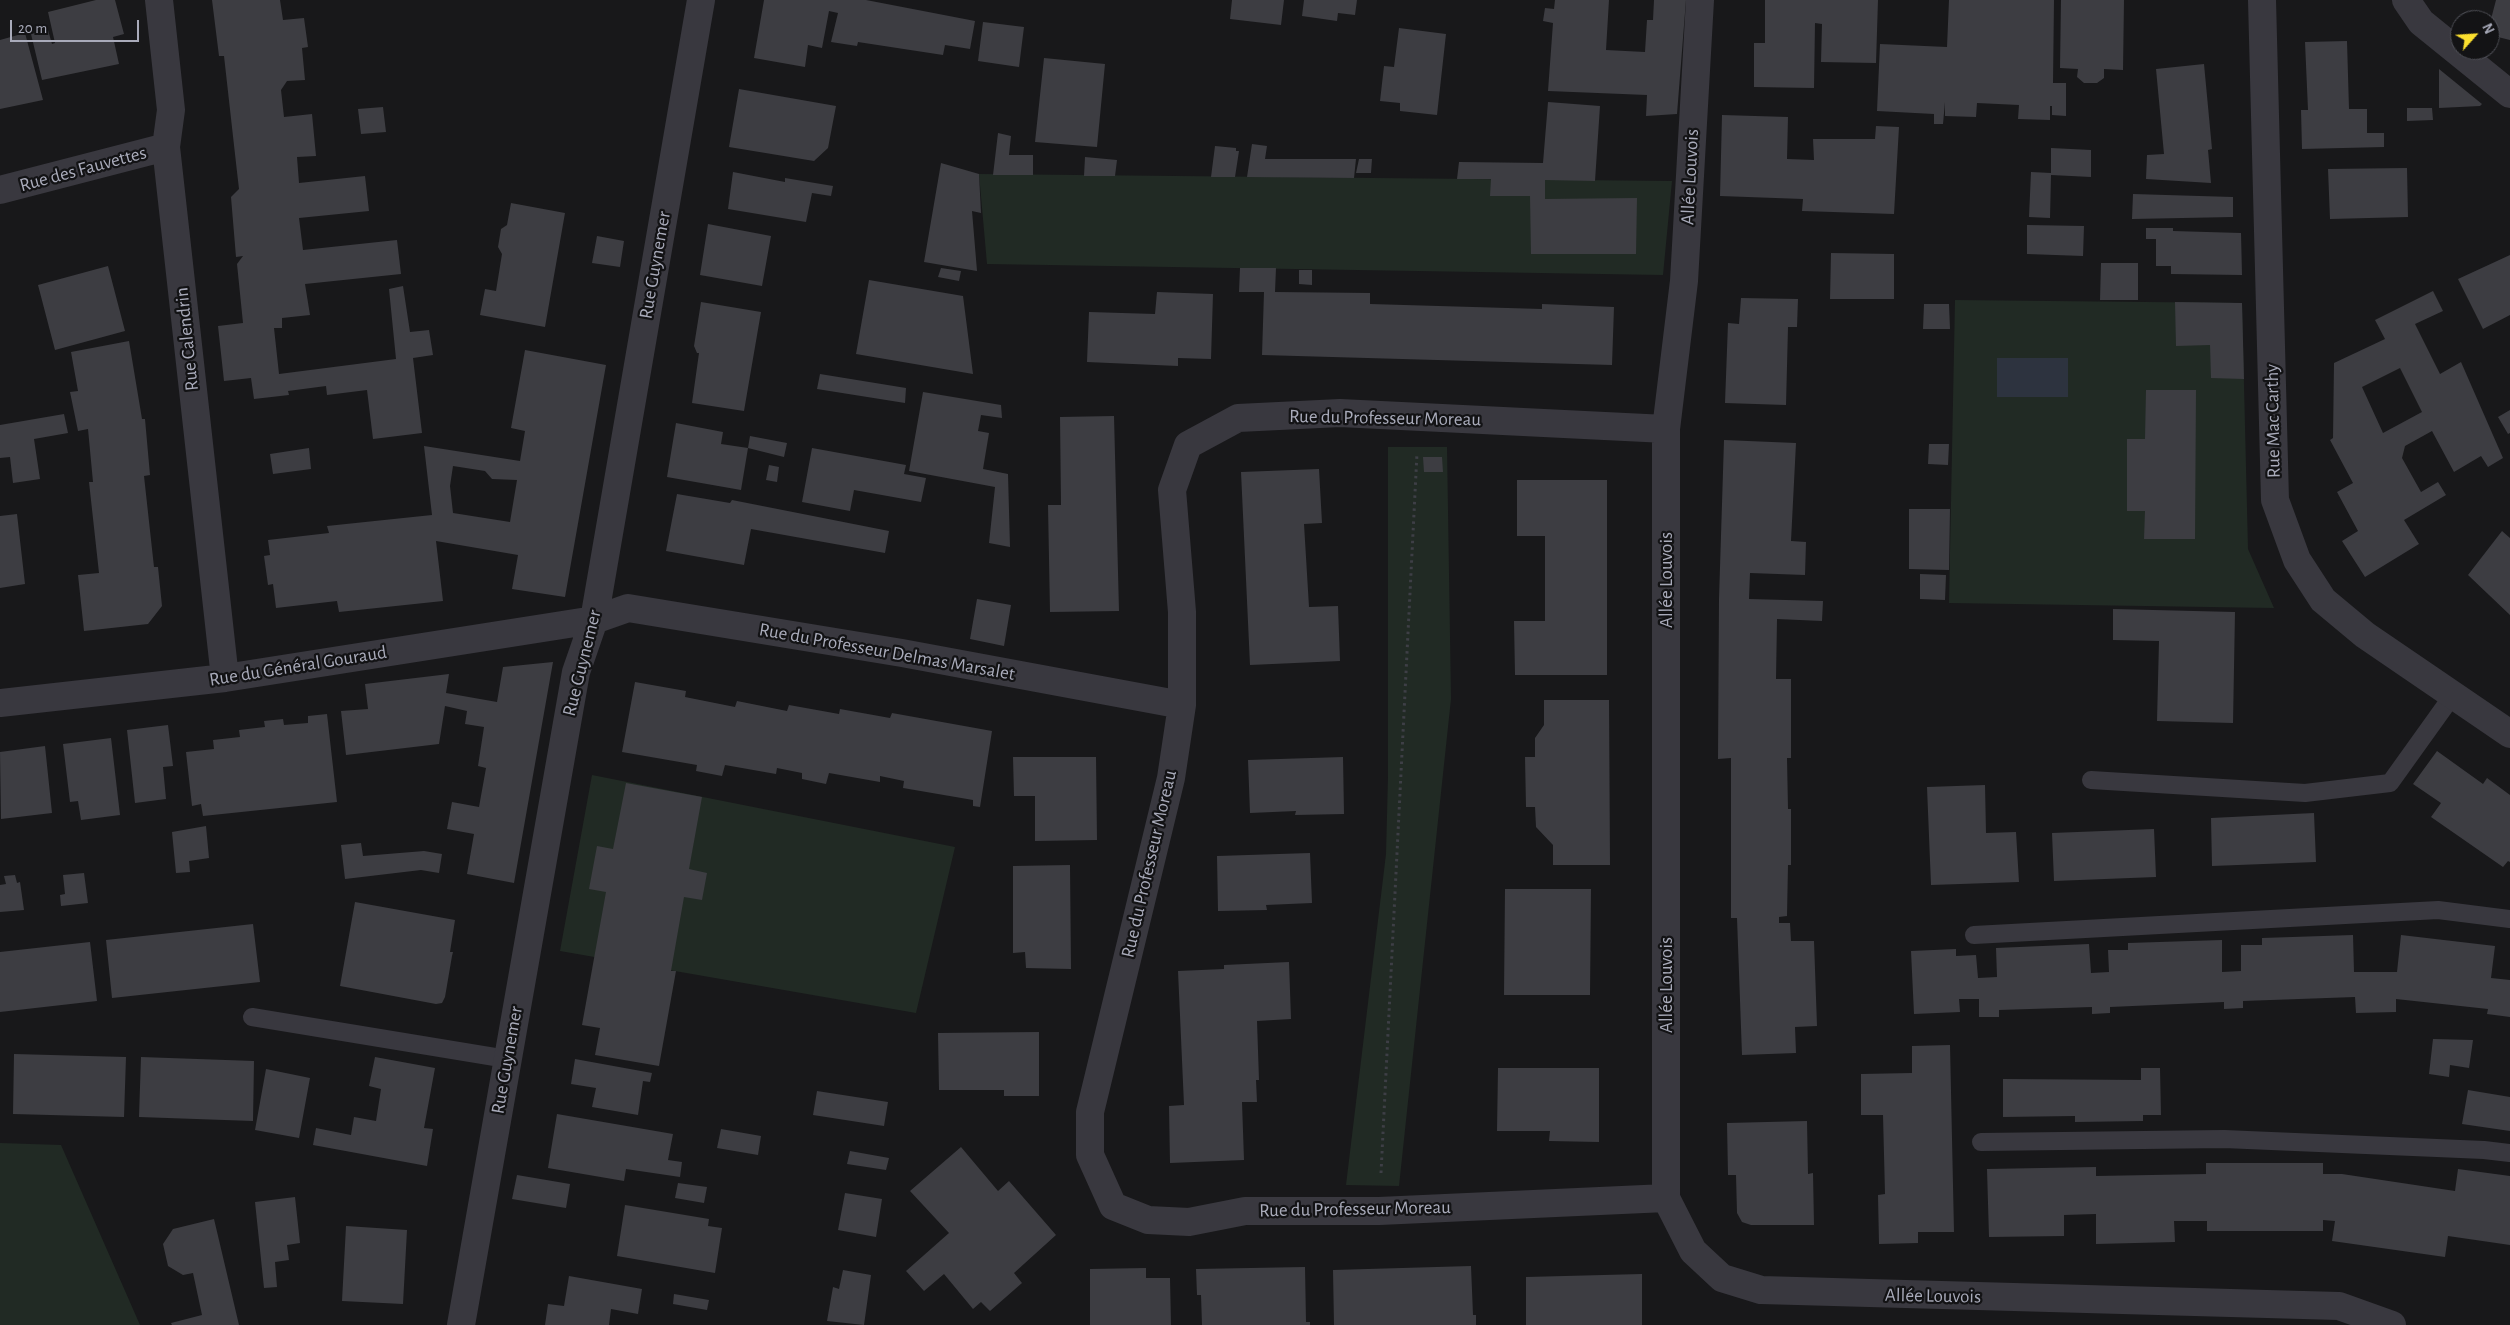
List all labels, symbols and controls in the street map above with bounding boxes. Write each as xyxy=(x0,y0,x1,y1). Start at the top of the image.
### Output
scale bar xyxy=(12,10,141,42)
north arrow xyxy=(2450,10,2500,60)
text: 20 m xyxy=(18,21,47,36)
text: N xyxy=(2479,21,2496,36)
street label: Allée Louvois xyxy=(1676,128,1704,226)
street label: Rue des Fauvettes xyxy=(17,141,149,197)
street label: Rue Guynemer xyxy=(634,209,676,321)
street label: Rue Calendrin xyxy=(170,286,204,392)
street label: Rue Mac Carthy xyxy=(2261,364,2285,478)
street label: Rue du Professeur Moreau xyxy=(1289,405,1481,431)
street label: Allée Louvois xyxy=(1655,532,1677,628)
street label: Rue Guynemer xyxy=(558,607,606,719)
street label: Rue du Professeur Delmas Marsalet xyxy=(757,618,1017,686)
street label: Rue du Général Gouraud xyxy=(208,641,388,691)
street label: Rue du Professeur Moreau xyxy=(1116,768,1182,960)
street label: Allée Louvois xyxy=(1655,937,1677,1033)
street label: Rue Guynemer xyxy=(486,1004,528,1116)
street label: Rue du Professeur Moreau xyxy=(1259,1196,1451,1222)
street label: Allée Louvois xyxy=(1885,1284,1981,1308)

